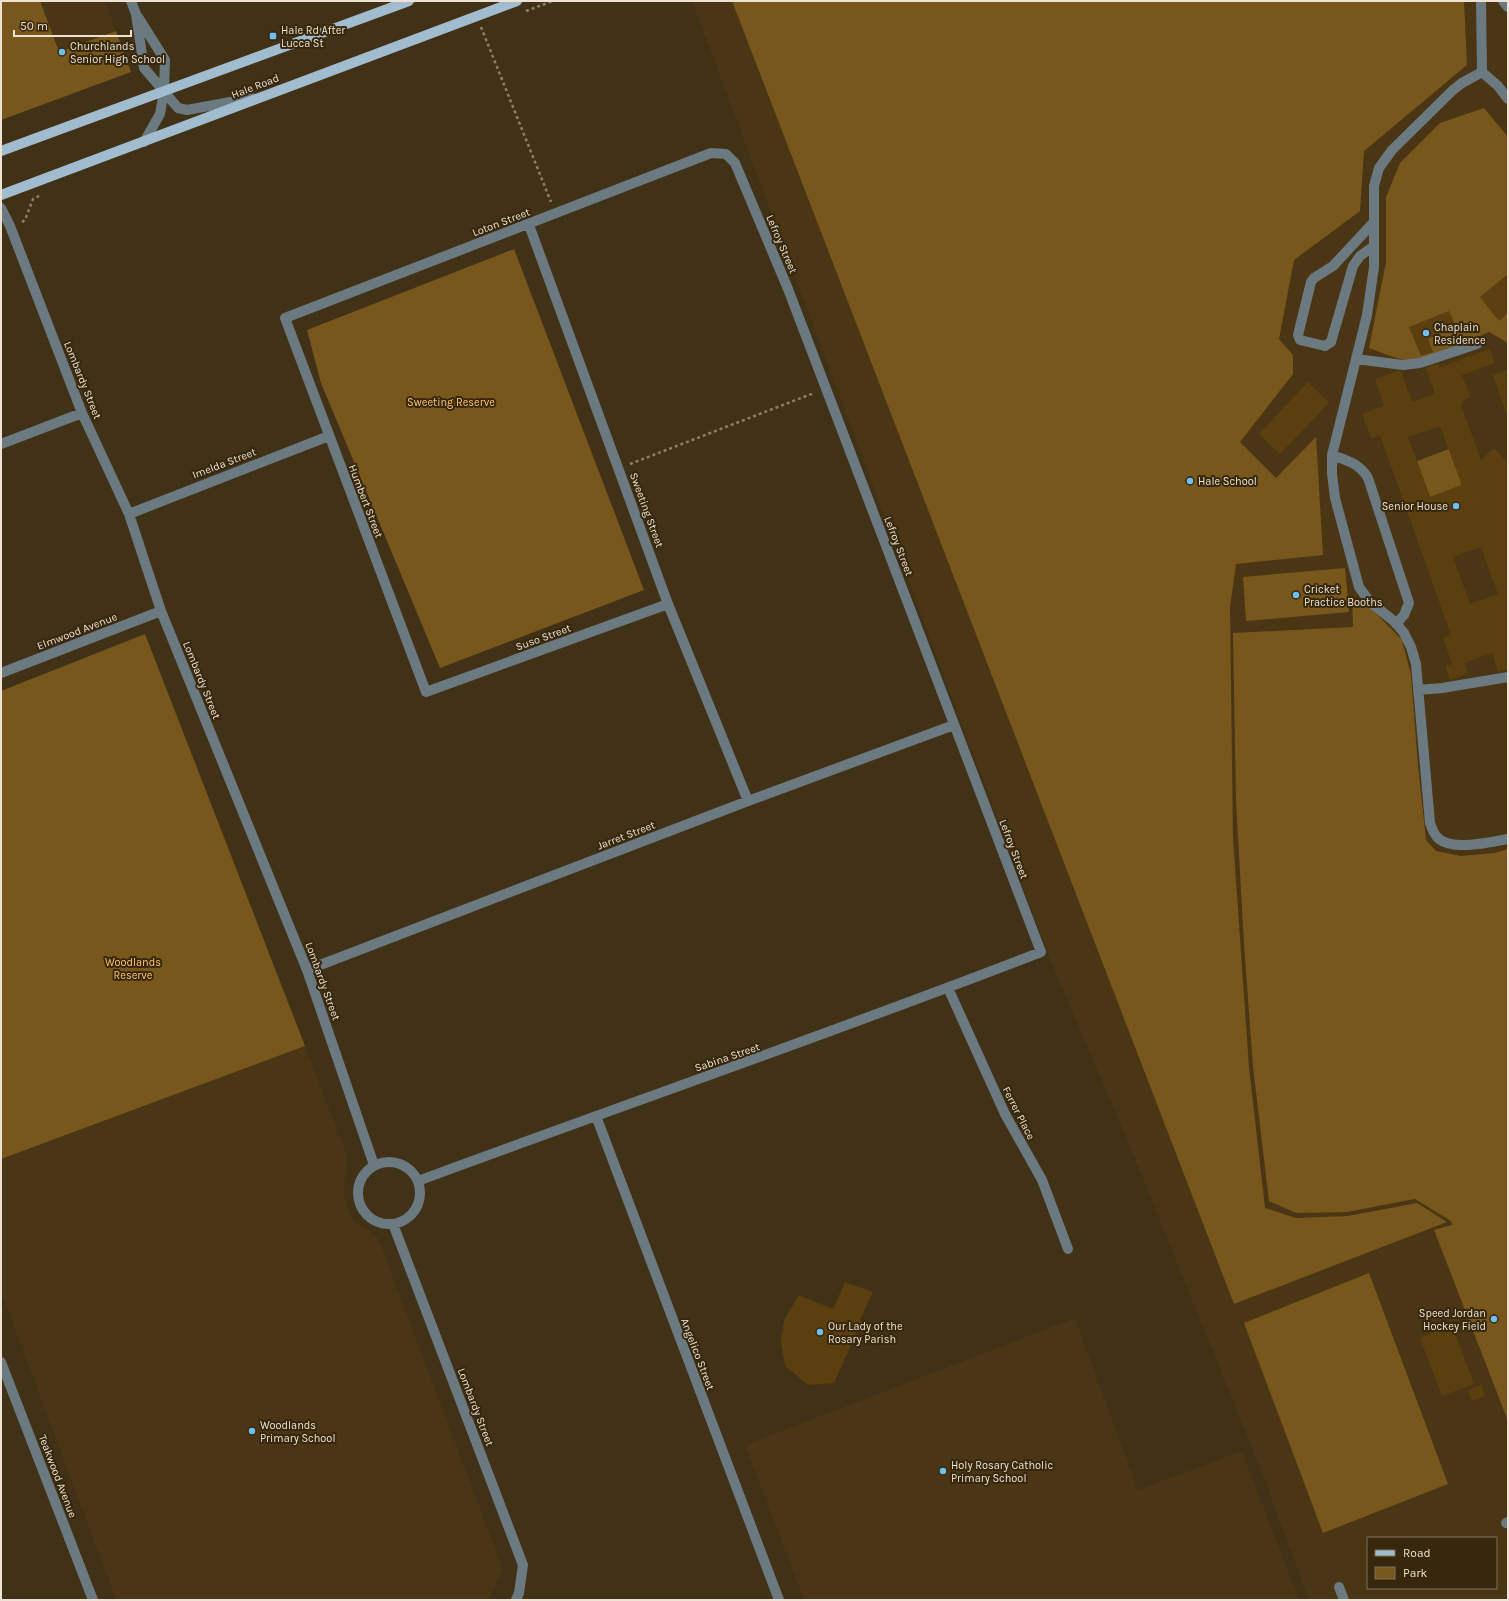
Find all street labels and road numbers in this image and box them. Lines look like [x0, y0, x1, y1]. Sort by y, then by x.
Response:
street label: Hale Road [229, 71, 281, 102]
street label: Loton Street [470, 206, 532, 239]
street label: Lefroy Street [763, 213, 800, 275]
street label: Lombardy Street [61, 340, 104, 421]
street label: Imelda Street [190, 445, 258, 482]
street label: Humbert Street [346, 463, 385, 540]
street label: Sweeting Street [627, 471, 666, 550]
street label: Lefroy Street [881, 515, 916, 578]
street label: Elmwood Avenue [35, 610, 119, 653]
street label: Suso Street [514, 621, 573, 653]
street label: Lombardy Street [180, 640, 223, 721]
street label: Jarret Street [595, 818, 657, 852]
street label: Lefroy Street [996, 818, 1031, 881]
street label: Lombardy Street [302, 940, 343, 1022]
street label: Sabina Street [693, 1040, 761, 1075]
street label: Ferrer Place [1000, 1084, 1038, 1142]
street label: Angelico Street [678, 1317, 717, 1392]
street label: Lombardy Street [455, 1366, 496, 1448]
street label: Teakwood Avenue [36, 1433, 79, 1520]

